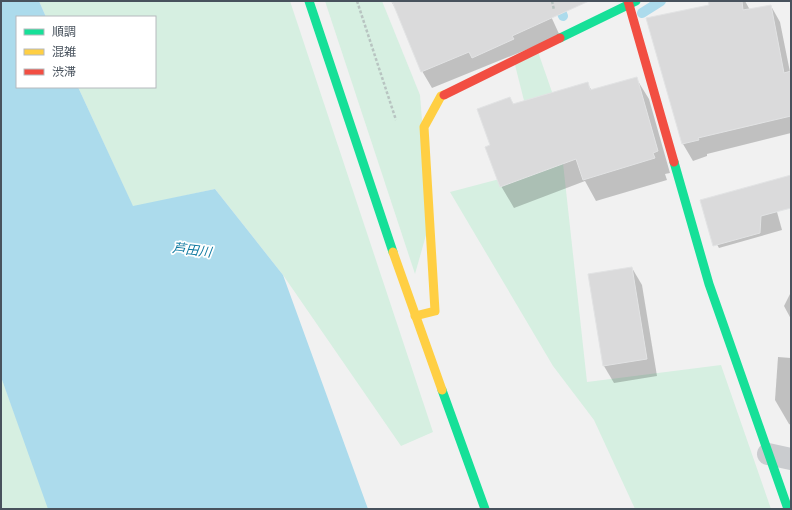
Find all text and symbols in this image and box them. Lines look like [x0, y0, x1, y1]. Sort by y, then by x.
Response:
legend [16, 16, 156, 88]
text: 順調 [52, 25, 76, 39]
text: 混雑 [52, 45, 76, 59]
text: 渋滞 [52, 65, 76, 79]
water label: 芦田川 [172, 240, 214, 260]

